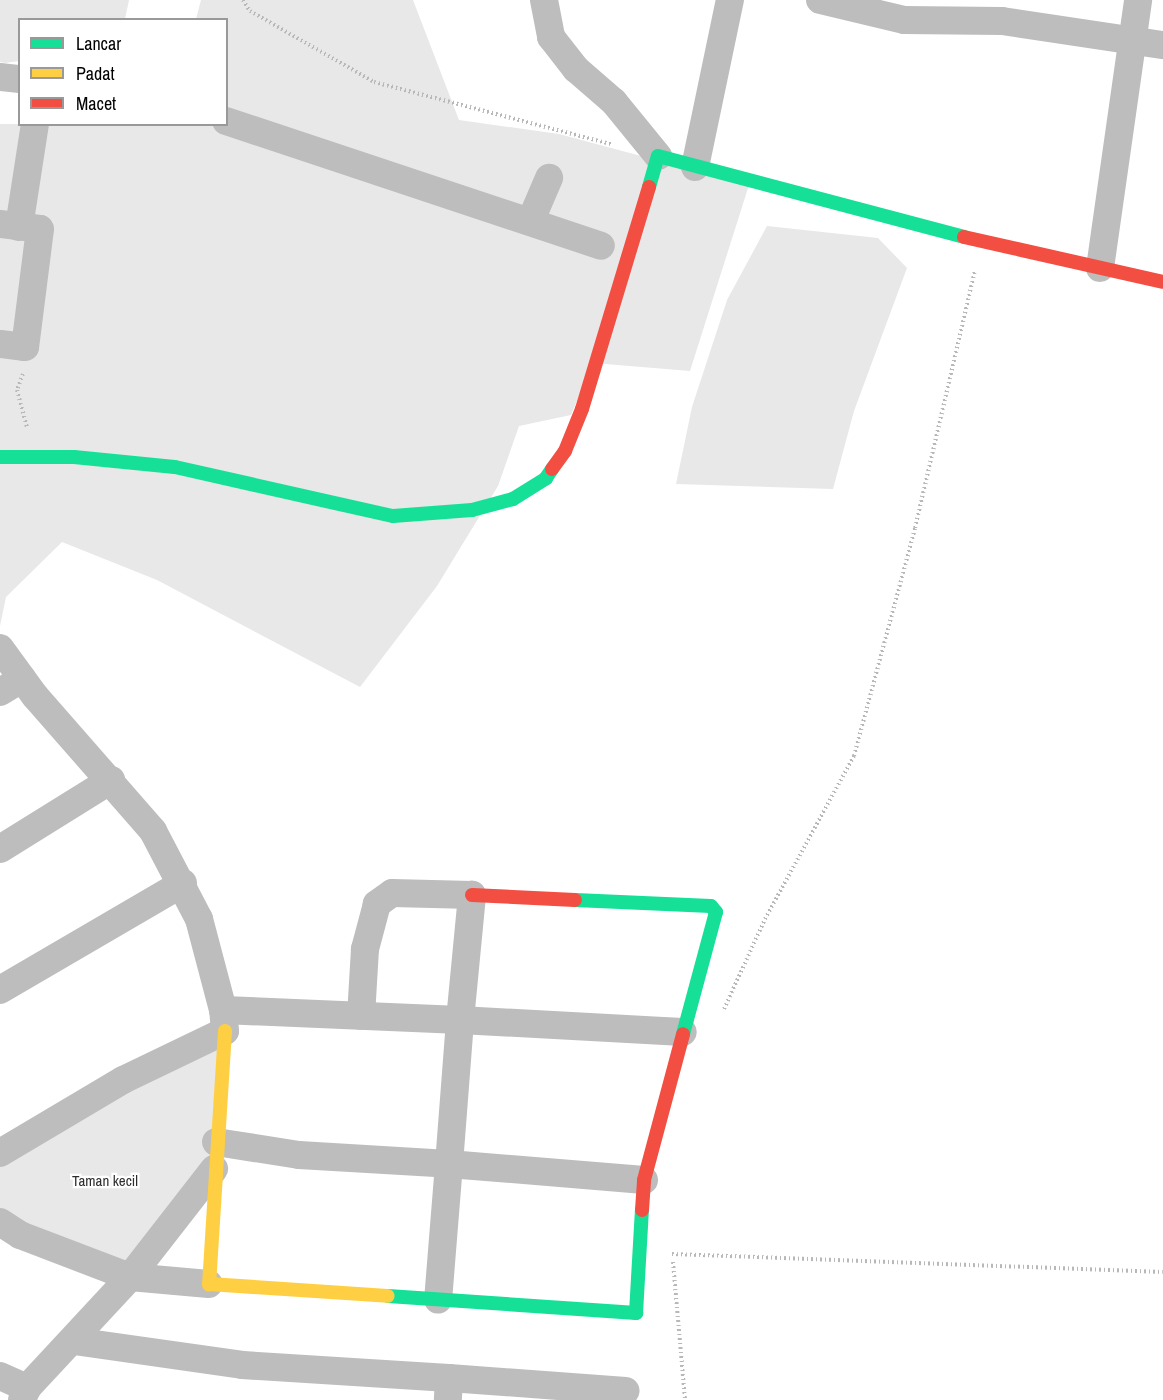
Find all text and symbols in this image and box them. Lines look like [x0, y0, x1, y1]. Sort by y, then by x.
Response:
legend [18, 18, 228, 126]
text: Lancar [76, 31, 121, 56]
text: Padat [76, 61, 115, 86]
text: Macet [76, 91, 116, 116]
park label: Taman kecil [72, 1172, 138, 1190]

